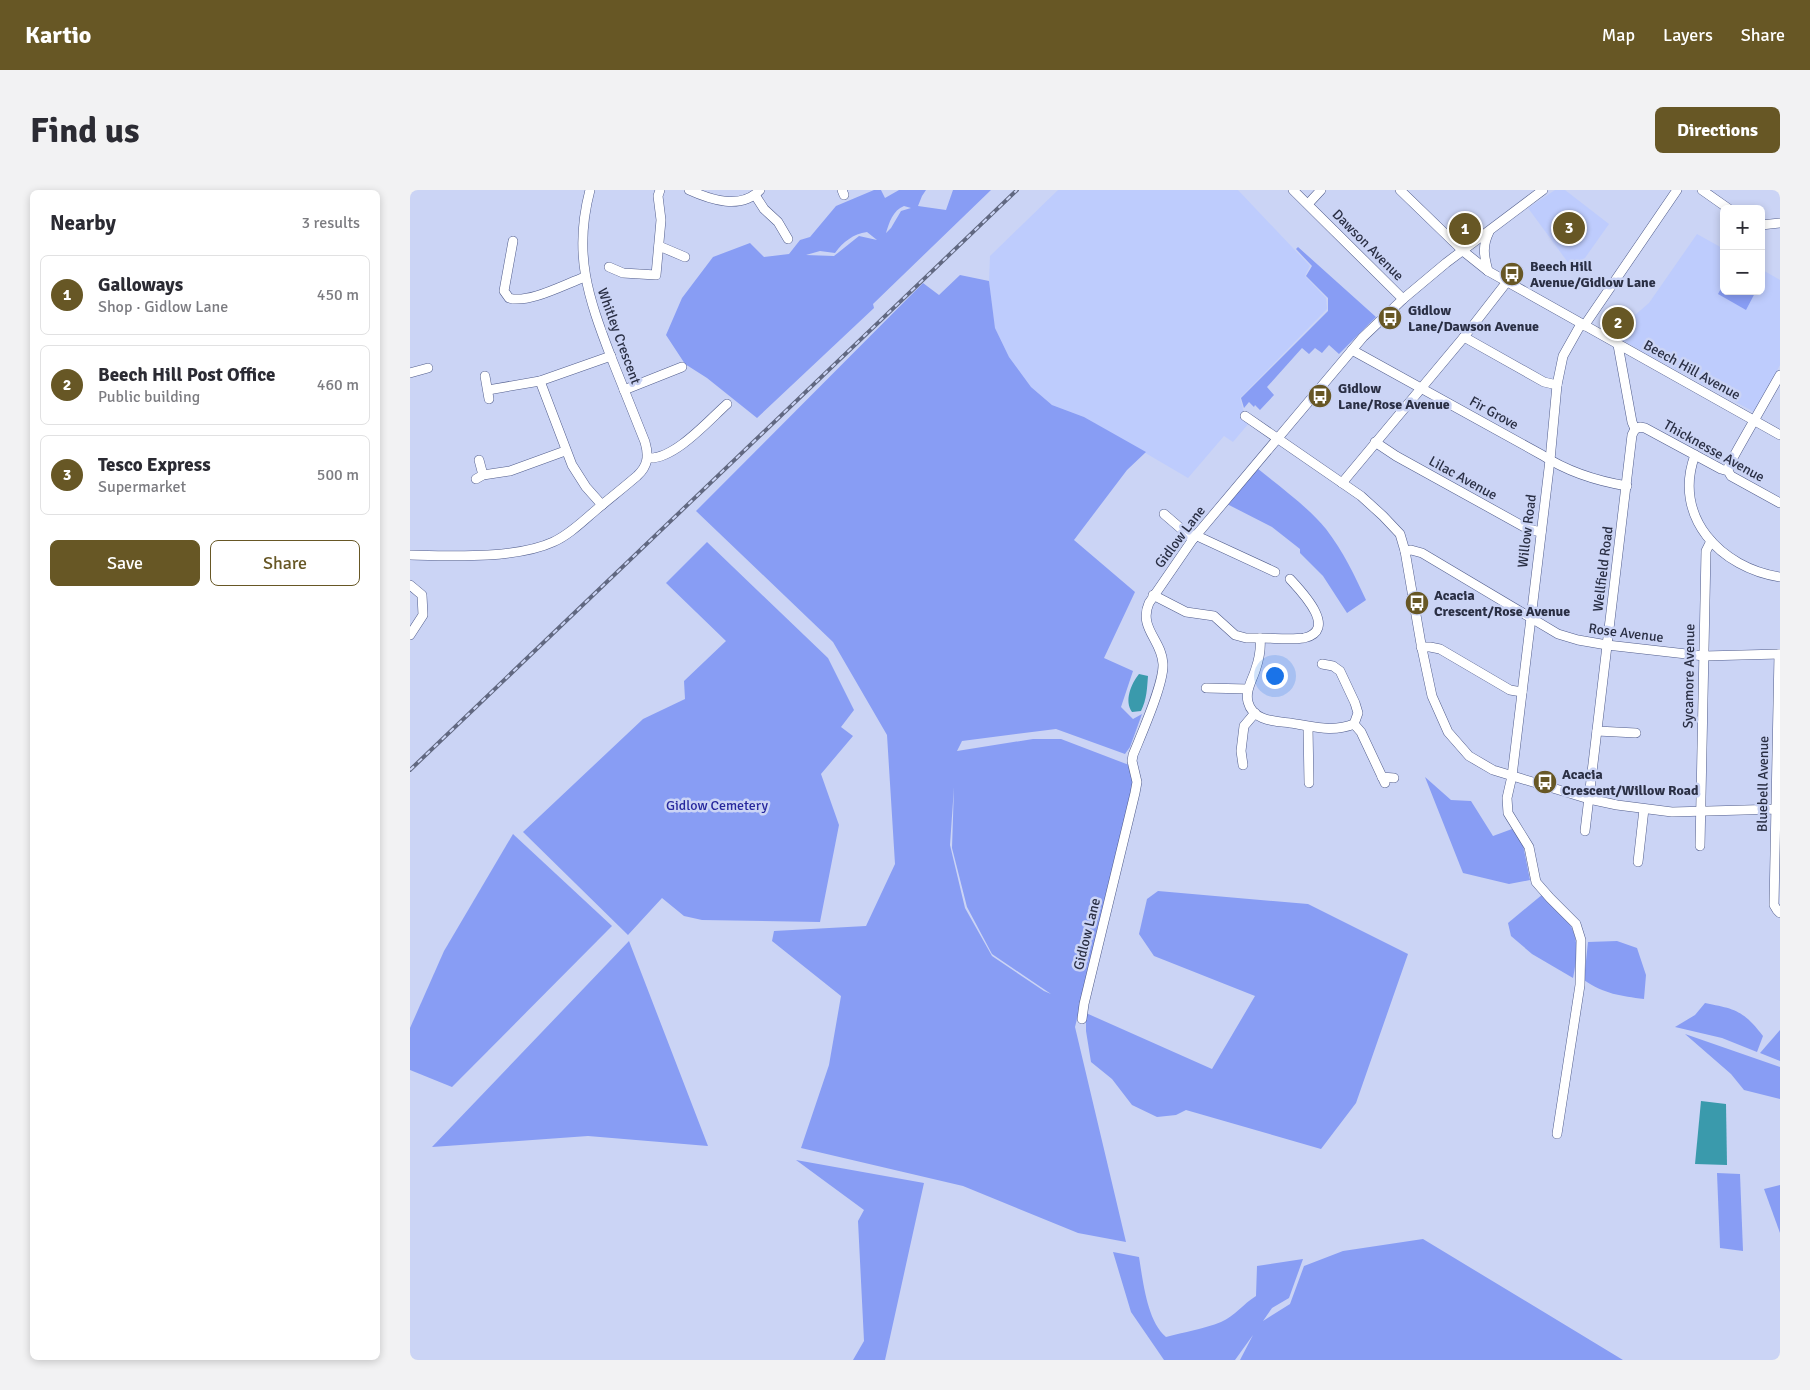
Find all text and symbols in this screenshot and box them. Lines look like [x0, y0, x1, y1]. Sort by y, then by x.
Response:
text: Kartio [25, 20, 91, 50]
text: Map [1602, 24, 1635, 46]
text: Layers [1663, 24, 1713, 46]
text: Share [1741, 24, 1785, 46]
button: Directions [1655, 107, 1780, 153]
text: Find us [30, 109, 140, 152]
map controls [1720, 205, 1765, 295]
button: + [1720, 205, 1765, 250]
street label: Dawson Avenue [1329, 206, 1407, 284]
pin: 3 [1553, 209, 1585, 247]
text: Nearby [50, 210, 116, 236]
pin: 1 [1449, 210, 1481, 248]
text: 3 results [301, 213, 360, 233]
button: − [1720, 250, 1765, 295]
place label: Beech Hill Avenue/Gidlow Lane [1530, 258, 1656, 291]
bus stop icon: Beech Hill Avenue/Gidlow Lane [1499, 261, 1525, 287]
text: Galloways [98, 273, 183, 297]
text: 1 [63, 285, 71, 305]
text: 450 m [317, 285, 359, 305]
street label: Whitley Crescent [594, 286, 644, 387]
text: Shop · Gidlow Lane [98, 297, 228, 317]
place label: Gidlow Lane/Dawson Avenue [1408, 302, 1539, 335]
pin: 2 [1602, 304, 1634, 342]
bus stop icon: Gidlow Lane/Dawson Avenue [1377, 305, 1403, 331]
street label: Beech Hill Avenue [1641, 336, 1743, 404]
text: Beech Hill Post Office [98, 363, 276, 387]
text: 2 [63, 375, 71, 395]
text: 460 m [317, 375, 359, 395]
place label: Gidlow Lane/Rose Avenue [1338, 380, 1450, 413]
bus stop icon: Gidlow Lane/Rose Avenue [1307, 383, 1333, 409]
text: Public building [98, 387, 200, 407]
street label: Fir Grove [1466, 393, 1522, 433]
street label: Thicknesse Avenue [1661, 416, 1767, 486]
street label: Lilac Avenue [1426, 452, 1500, 504]
text: Tesco Express [98, 453, 211, 477]
text: 3 [63, 465, 71, 485]
text: 500 m [317, 465, 359, 485]
text: Supermarket [98, 477, 186, 497]
street label: Willow Road [1514, 493, 1540, 569]
street label: Gidlow Lane [1151, 503, 1209, 571]
street label: Wellfield Road [1589, 525, 1617, 613]
button: Save [50, 540, 200, 586]
button: Share [210, 540, 360, 586]
place label: Acacia Crescent/Rose Avenue [1434, 587, 1570, 620]
bus stop icon: Acacia Crescent/Rose Avenue [1404, 590, 1430, 616]
street label: Rose Avenue [1587, 620, 1665, 646]
street label: Sycamore Avenue [1680, 623, 1698, 729]
your location [1262, 663, 1288, 689]
street label: Bluebell Avenue [1754, 736, 1772, 832]
place label: Acacia Crescent/Willow Road [1562, 766, 1699, 799]
bus stop icon: Acacia Crescent/Willow Road [1532, 769, 1558, 795]
park label: Gidlow Cemetery [666, 797, 768, 814]
street label: Gidlow Lane [1070, 896, 1104, 972]

